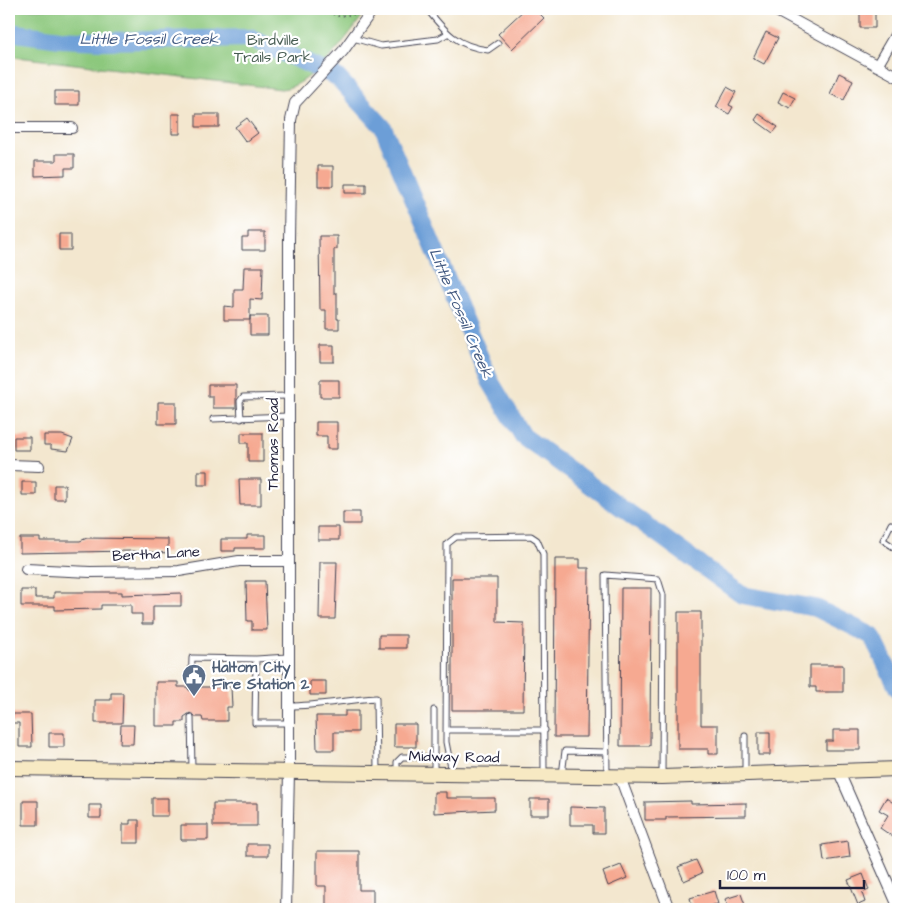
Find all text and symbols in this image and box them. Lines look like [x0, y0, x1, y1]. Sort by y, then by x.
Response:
water label: Little Fossil Creek [80, 28, 220, 50]
park label: Birdville Trails Park [234, 30, 312, 68]
water label: Little Fossil Creek [424, 245, 499, 382]
street label: Thomas Road [263, 397, 284, 490]
street label: Bertha Lane [112, 541, 200, 567]
place label: Haltom City Fire Station 2 [212, 657, 310, 695]
public building icon: Haltom City Fire Station 2 [181, 663, 207, 697]
street label: Midway Road [408, 746, 500, 769]
scale bar [720, 858, 863, 890]
text: 100 m [727, 865, 766, 886]

